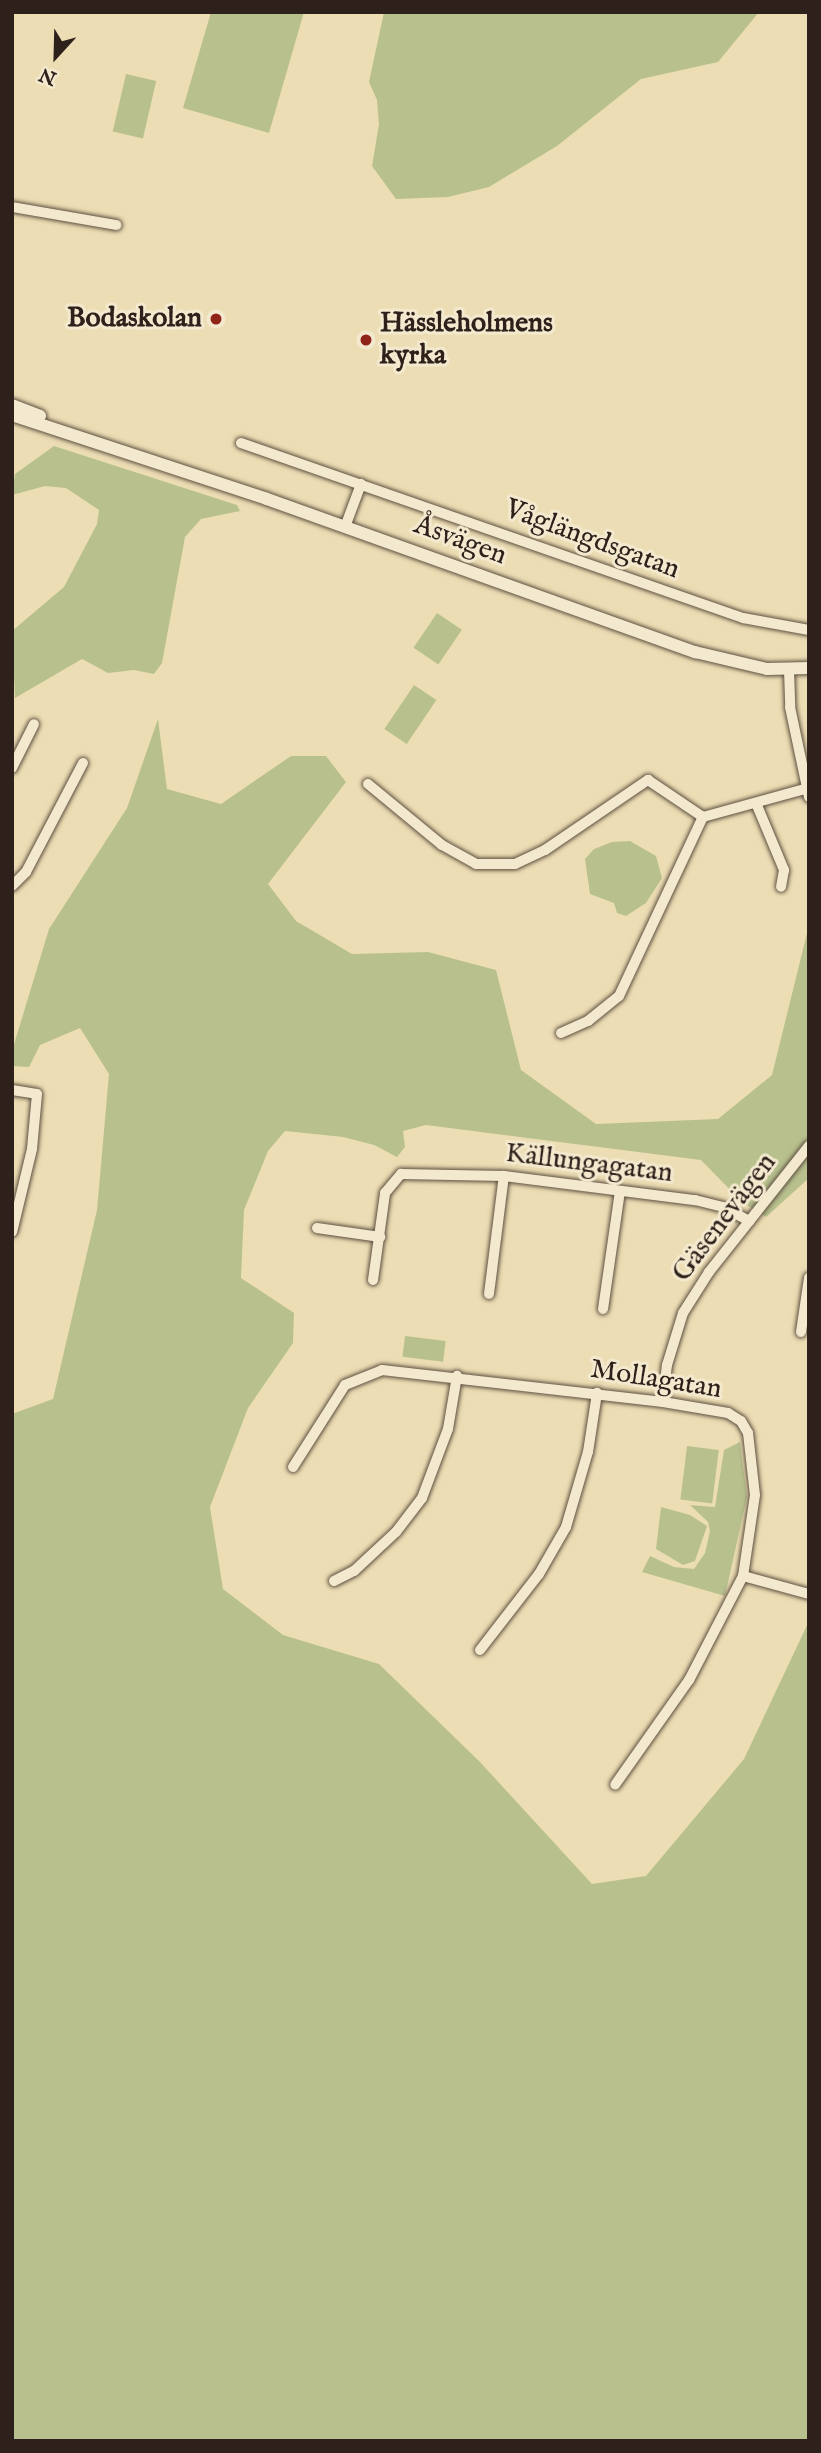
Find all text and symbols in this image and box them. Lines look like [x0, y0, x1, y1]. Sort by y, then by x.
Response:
north arrow [21, 21, 91, 91]
text: N [36, 61, 60, 90]
place label: Bodaskolan [67, 302, 202, 336]
place label: Hässleholmens kyrka [380, 307, 553, 373]
marker: Bodaskolan [208, 311, 224, 327]
marker: Hässleholmens kyrka [358, 332, 374, 348]
street label: Våglängdsgatan [500, 493, 684, 587]
street label: Åsvägen [409, 509, 511, 573]
street label: Källungagatan [503, 1137, 675, 1191]
street label: Gäsenevägen [666, 1147, 784, 1289]
street label: Mollagatan [588, 1353, 724, 1407]

